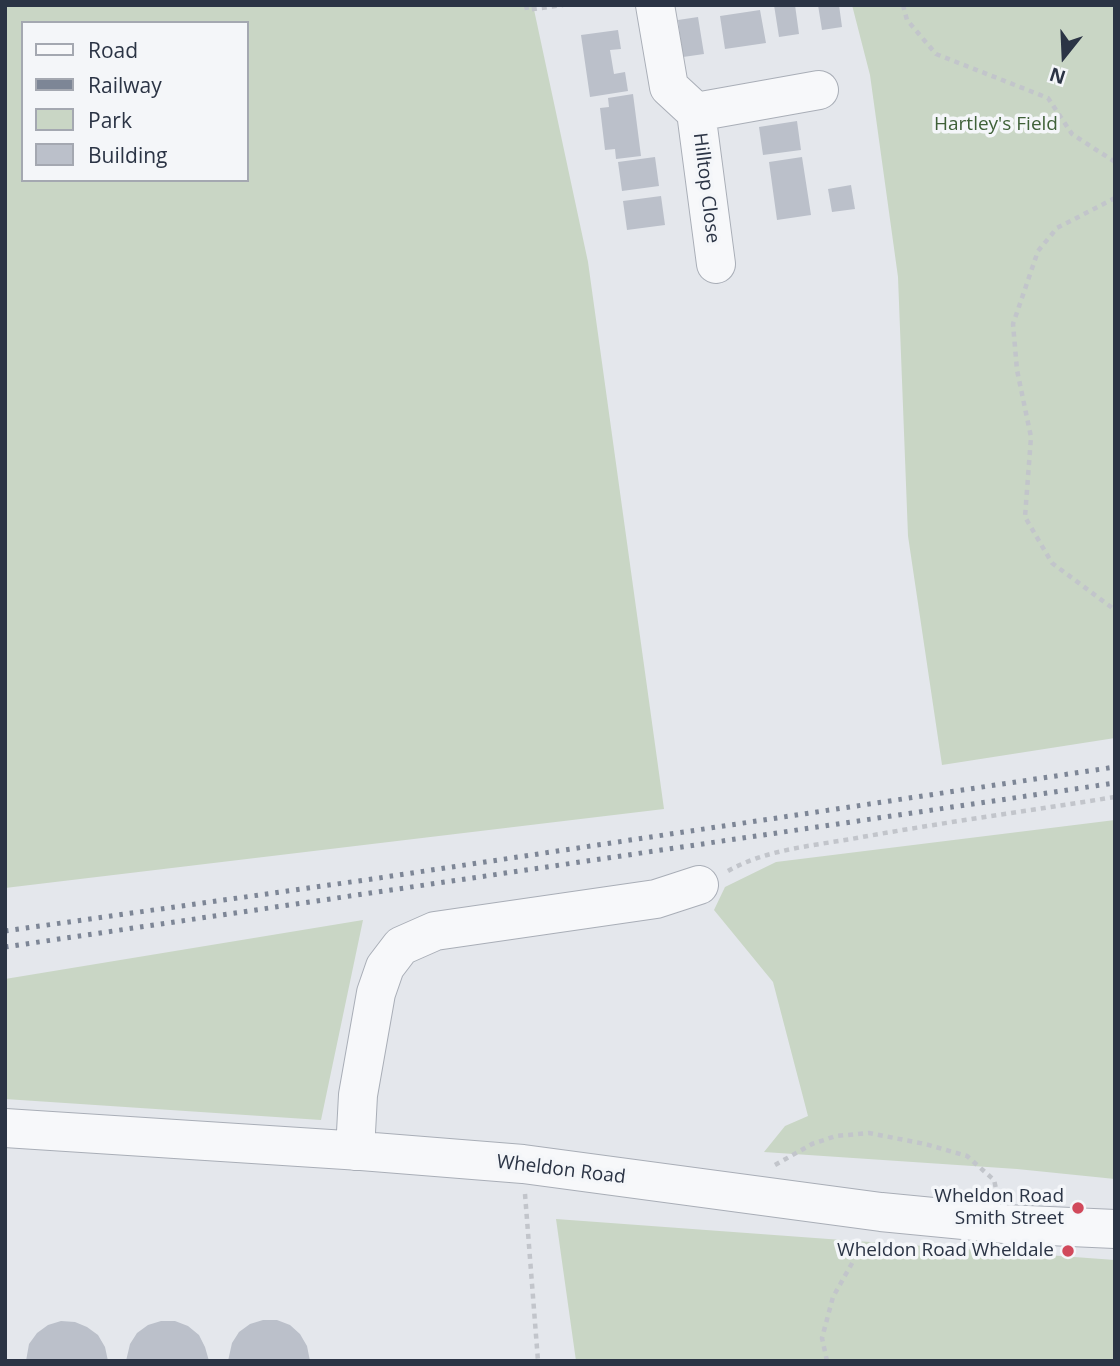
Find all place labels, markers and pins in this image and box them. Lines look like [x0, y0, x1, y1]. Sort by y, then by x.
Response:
place label: Wheldon Road Smith Street [934, 1186, 1064, 1230]
marker: Wheldon Road Smith Street [1070, 1200, 1086, 1216]
place label: Wheldon Road Wheldale [837, 1240, 1054, 1262]
marker: Wheldon Road Wheldale [1060, 1243, 1076, 1259]

